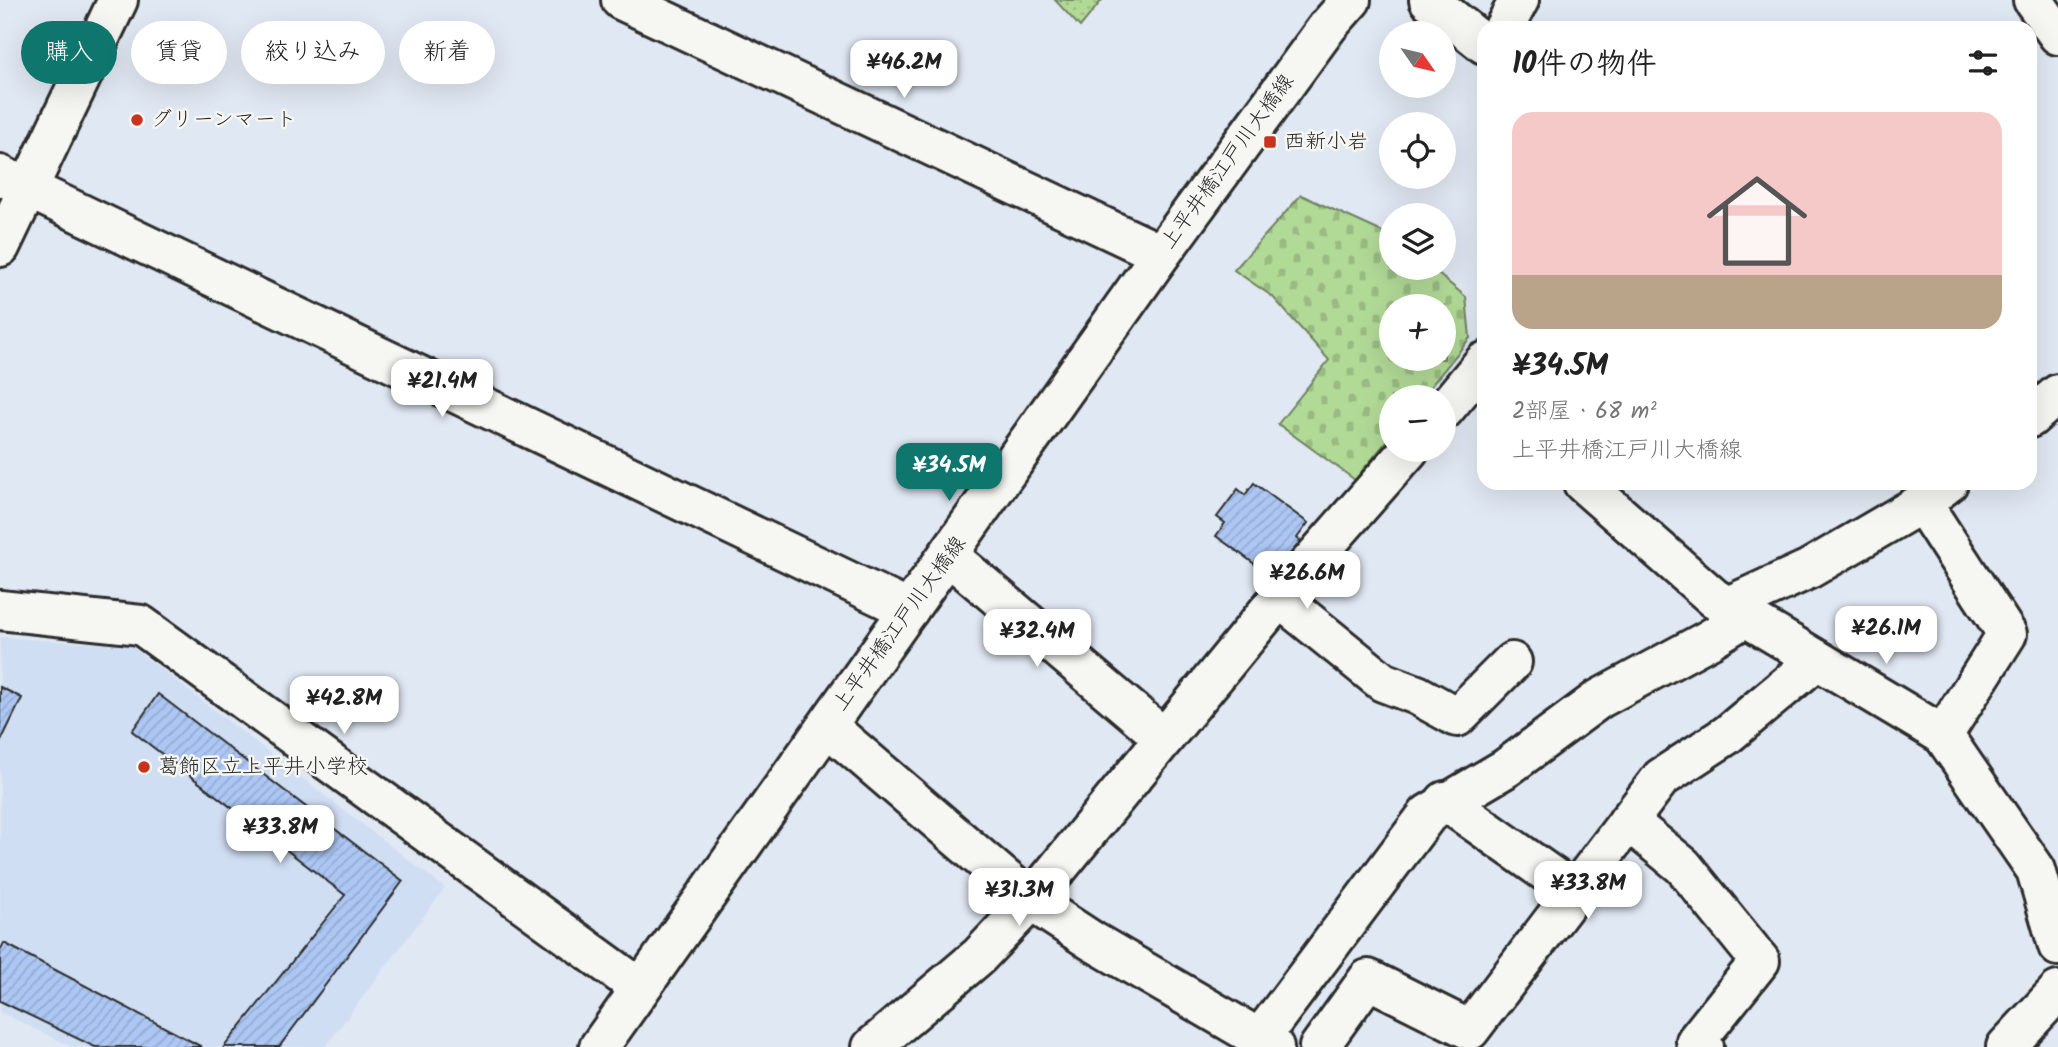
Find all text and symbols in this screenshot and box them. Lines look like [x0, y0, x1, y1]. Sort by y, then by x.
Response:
chip: 購入 [21, 21, 117, 84]
chip: 賃貸 [131, 21, 227, 84]
chip: 絞り込み [241, 21, 385, 84]
chip: 新着 [399, 21, 495, 84]
north arrow [1379, 21, 1456, 98]
map controls [1379, 21, 1456, 462]
pin: ¥46.2M [847, 41, 961, 100]
text: 10件の物件 [1512, 41, 1656, 89]
icon: filters [1964, 44, 2002, 82]
text: ¥46.2M [866, 45, 942, 81]
street label: 上平井橋江戸川大橋線 [1153, 67, 1303, 257]
place label: グリーンマート [151, 104, 297, 137]
marker: グリーンマート [129, 112, 145, 128]
button: locate [1379, 112, 1456, 189]
place label: 西新小岩 [1284, 126, 1368, 159]
marker: 西新小岩 [1262, 134, 1278, 150]
icon: home [1694, 158, 1820, 284]
button: layers [1379, 203, 1456, 280]
button: + [1379, 294, 1456, 371]
text: ¥34.5M [1512, 343, 1608, 391]
pin: ¥21.4M [385, 360, 499, 419]
text: ¥21.4M [407, 364, 477, 400]
button: − [1379, 385, 1456, 462]
text: 2部屋 · 68 m² [1512, 394, 1657, 430]
text: 上平井橋江戸川大橋線 [1512, 433, 1742, 469]
pin: ¥34.5M [892, 444, 1006, 503]
text: ¥34.5M [912, 448, 986, 484]
street label: 上平井橋江戸川大橋線 [825, 529, 975, 719]
pin: ¥26.6M [1250, 552, 1364, 611]
text: ¥26.6M [1269, 556, 1345, 592]
pin: ¥26.1M [1829, 606, 1943, 666]
pin: ¥32.4M [980, 610, 1094, 669]
text: ¥26.1M [1851, 611, 1921, 647]
text: ¥32.4M [999, 614, 1075, 650]
pin: ¥42.8M [287, 676, 401, 736]
text: ¥42.8M [306, 681, 382, 717]
place label: 葛飾区立上平井小学校 [158, 751, 368, 784]
marker: 葛飾区立上平井小学校 [136, 759, 152, 775]
pin: ¥33.8M [223, 806, 337, 865]
text: ¥33.8M [242, 810, 318, 846]
pin: ¥33.8M [1531, 862, 1645, 921]
text: ¥33.8M [1550, 866, 1626, 902]
pin: ¥31.3M [962, 869, 1076, 928]
text: ¥31.3M [984, 873, 1054, 909]

